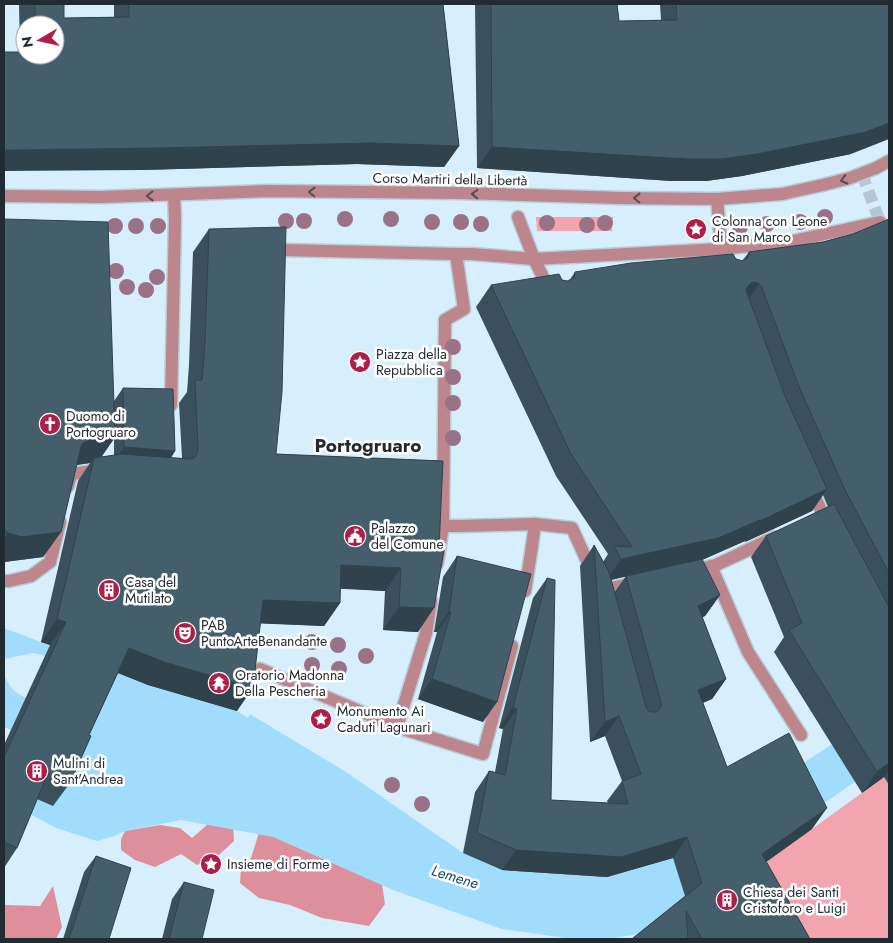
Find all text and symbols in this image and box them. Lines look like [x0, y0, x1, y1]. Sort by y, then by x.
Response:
north arrow [15, 15, 65, 65]
text: N [16, 35, 38, 49]
street label: Corso Martiri della Libertà [372, 168, 528, 190]
one-way arrow [841, 174, 849, 184]
one-way arrow [308, 187, 316, 197]
one-way arrow [470, 188, 478, 199]
one-way arrow [145, 191, 153, 201]
one-way arrow [633, 193, 641, 204]
place label: Colonna con Leone di San Marco [712, 211, 827, 247]
place icon: Colonna con Leone di San Marco [684, 217, 708, 241]
place label: Piazza della Repubblica [376, 344, 447, 380]
place icon: Piazza della Repubblica [348, 350, 372, 374]
place label: Duomo di Portogruaro [66, 406, 136, 442]
church icon: Duomo di Portogruaro [38, 412, 62, 436]
district label: Portogruaro [315, 432, 421, 459]
place label: Palazzo del Comune [371, 518, 444, 554]
public building icon: Palazzo del Comune [343, 524, 367, 548]
place label: Casa del Mutilato [125, 572, 176, 608]
building icon: Casa del Mutilato [97, 578, 121, 602]
place label: PAB PuntoArteBenandante [201, 615, 327, 651]
theatre icon: PAB PuntoArteBenandante [173, 621, 197, 645]
place label: Oratorio Madonna Della Pescheria [235, 665, 344, 701]
temple icon: Oratorio Madonna Della Pescheria [207, 671, 231, 695]
place label: Monumento Ai Caduti Lagunari [337, 701, 431, 737]
place icon: Monumento Ai Caduti Lagunari [309, 707, 333, 731]
place label: Mulini di Sant'Andrea [53, 753, 123, 789]
building icon: Mulini di Sant'Andrea [25, 759, 49, 783]
place icon: Insieme di Forme [199, 852, 223, 876]
place label: Insieme di Forme [227, 854, 330, 874]
water label: Lemene [429, 859, 482, 895]
place label: Chiesa dei Santi Cristoforo e Luigi [743, 882, 846, 918]
building icon: Chiesa dei Santi Cristoforo e Luigi [715, 888, 739, 912]

